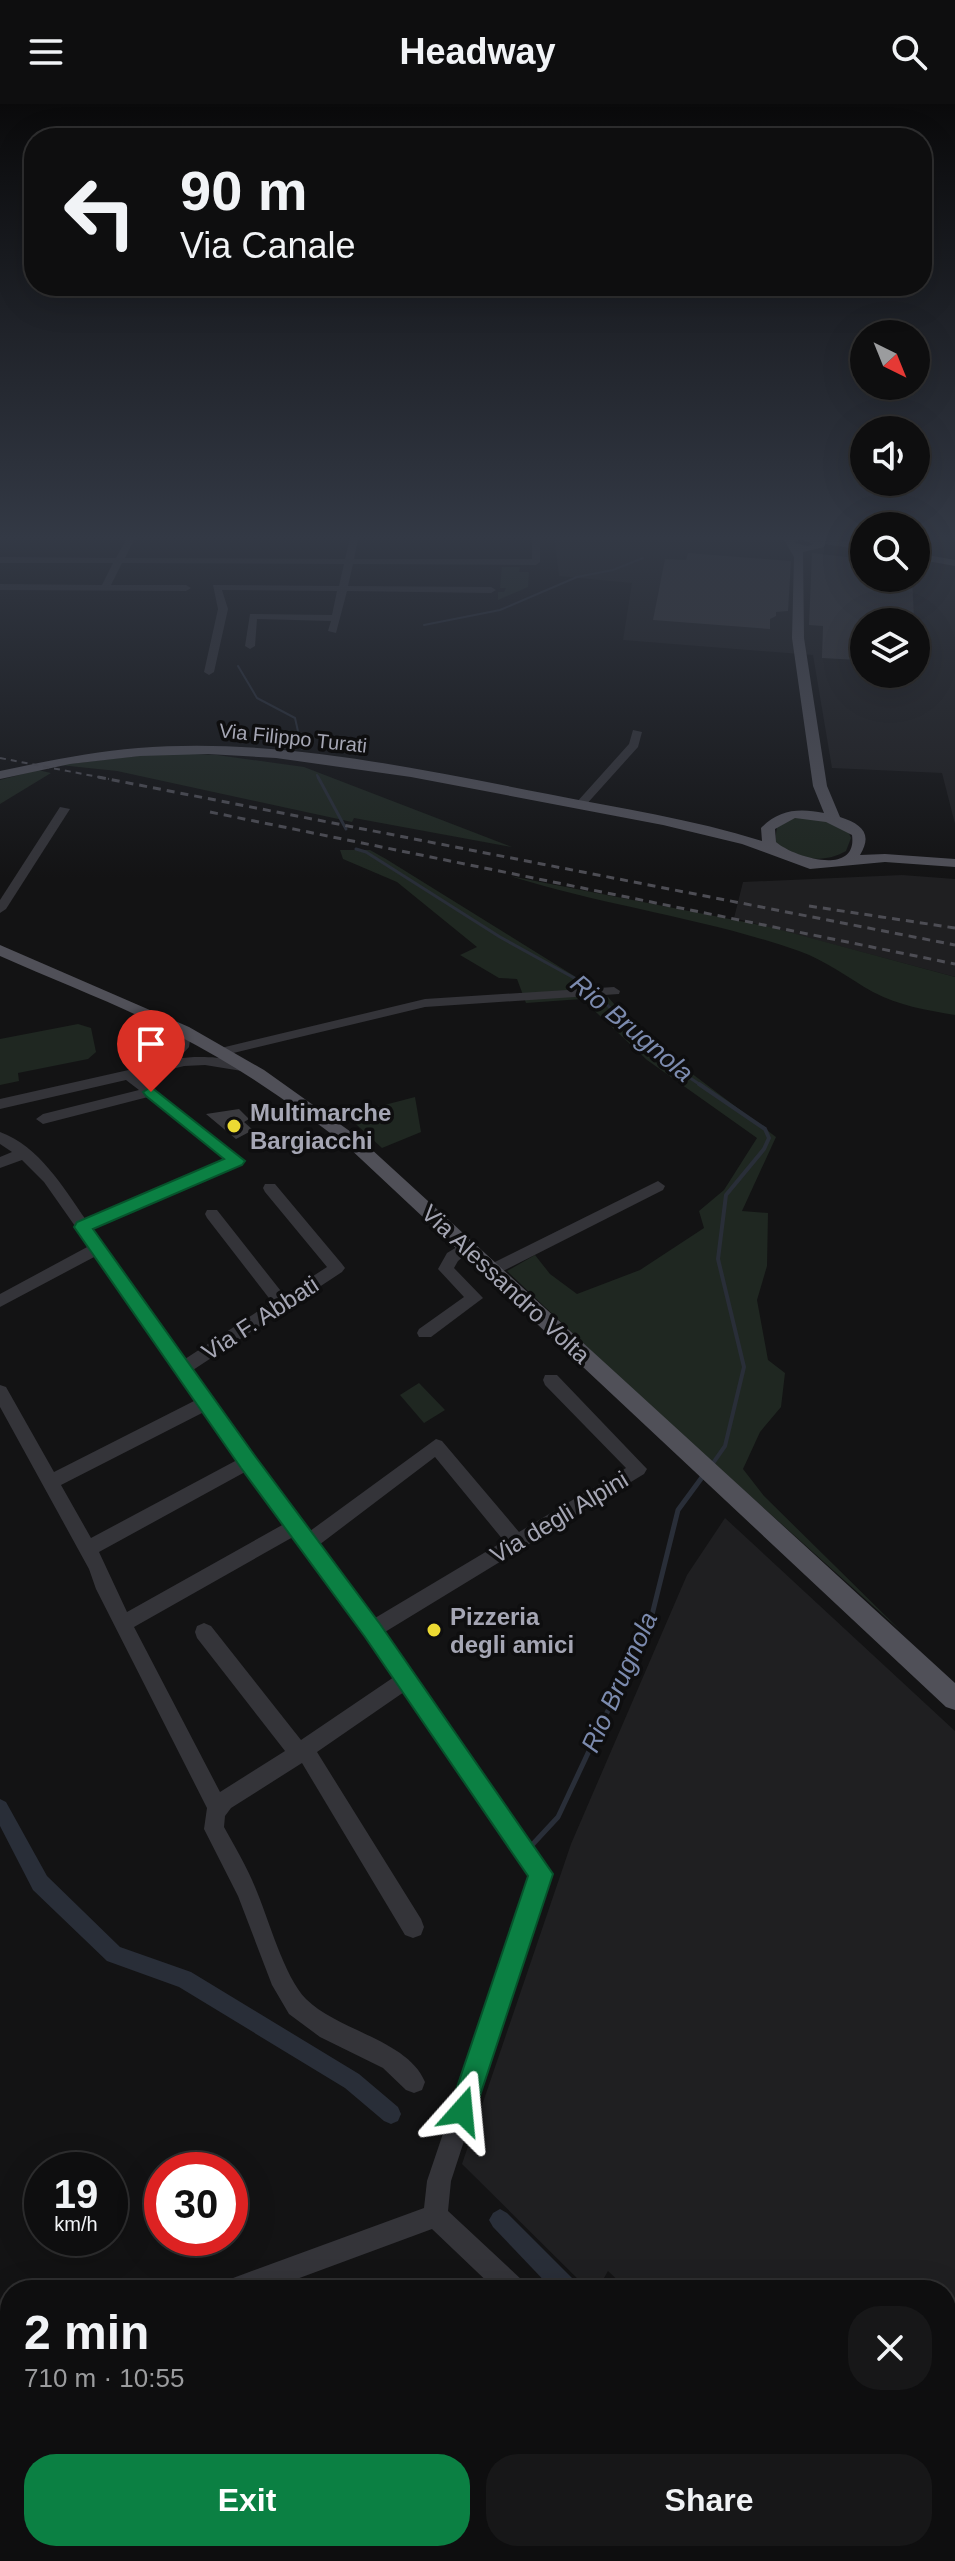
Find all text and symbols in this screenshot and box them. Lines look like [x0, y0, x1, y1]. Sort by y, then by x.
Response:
icon: menu [24, 30, 68, 74]
icon: search [887, 30, 931, 74]
text: Headway [399, 31, 556, 72]
text: 90 m [180, 159, 308, 222]
icon: left [48, 160, 152, 264]
text: Via Canale [180, 225, 355, 266]
north arrow [850, 320, 930, 400]
map controls [850, 320, 930, 688]
button: sound [850, 416, 930, 496]
button: search [850, 512, 930, 592]
button: layers [850, 608, 930, 688]
street label: Via Filippo Turati [218, 719, 368, 757]
water label: Rio Brugnola [565, 968, 699, 1088]
pin [117, 1010, 185, 1092]
icon: arrive [129, 1022, 173, 1066]
place label: Multimarche Bargiacchi [250, 1099, 391, 1154]
marker: Multimarche Bargiacchi [225, 1117, 243, 1135]
street label: Via Alessandro Volta [416, 1199, 596, 1369]
street label: Via F. Abbati [197, 1270, 323, 1366]
street label: Via degli Alpini [485, 1465, 633, 1569]
place label: Pizzeria degli amici [450, 1603, 574, 1658]
water label: Rio Brugnola [575, 1607, 663, 1757]
marker: Pizzeria degli amici [425, 1621, 443, 1639]
position arrow [420, 2069, 504, 2153]
speed limit sign: 30 [144, 2152, 248, 2256]
text: 19 [54, 2172, 98, 2216]
text: km/h [54, 2213, 98, 2235]
text: 2 min [24, 2306, 149, 2359]
button: close [848, 2306, 932, 2390]
text: 710 m · 10:55 [24, 2363, 184, 2393]
button: Exit [24, 2454, 470, 2546]
button: Share [486, 2454, 932, 2546]

